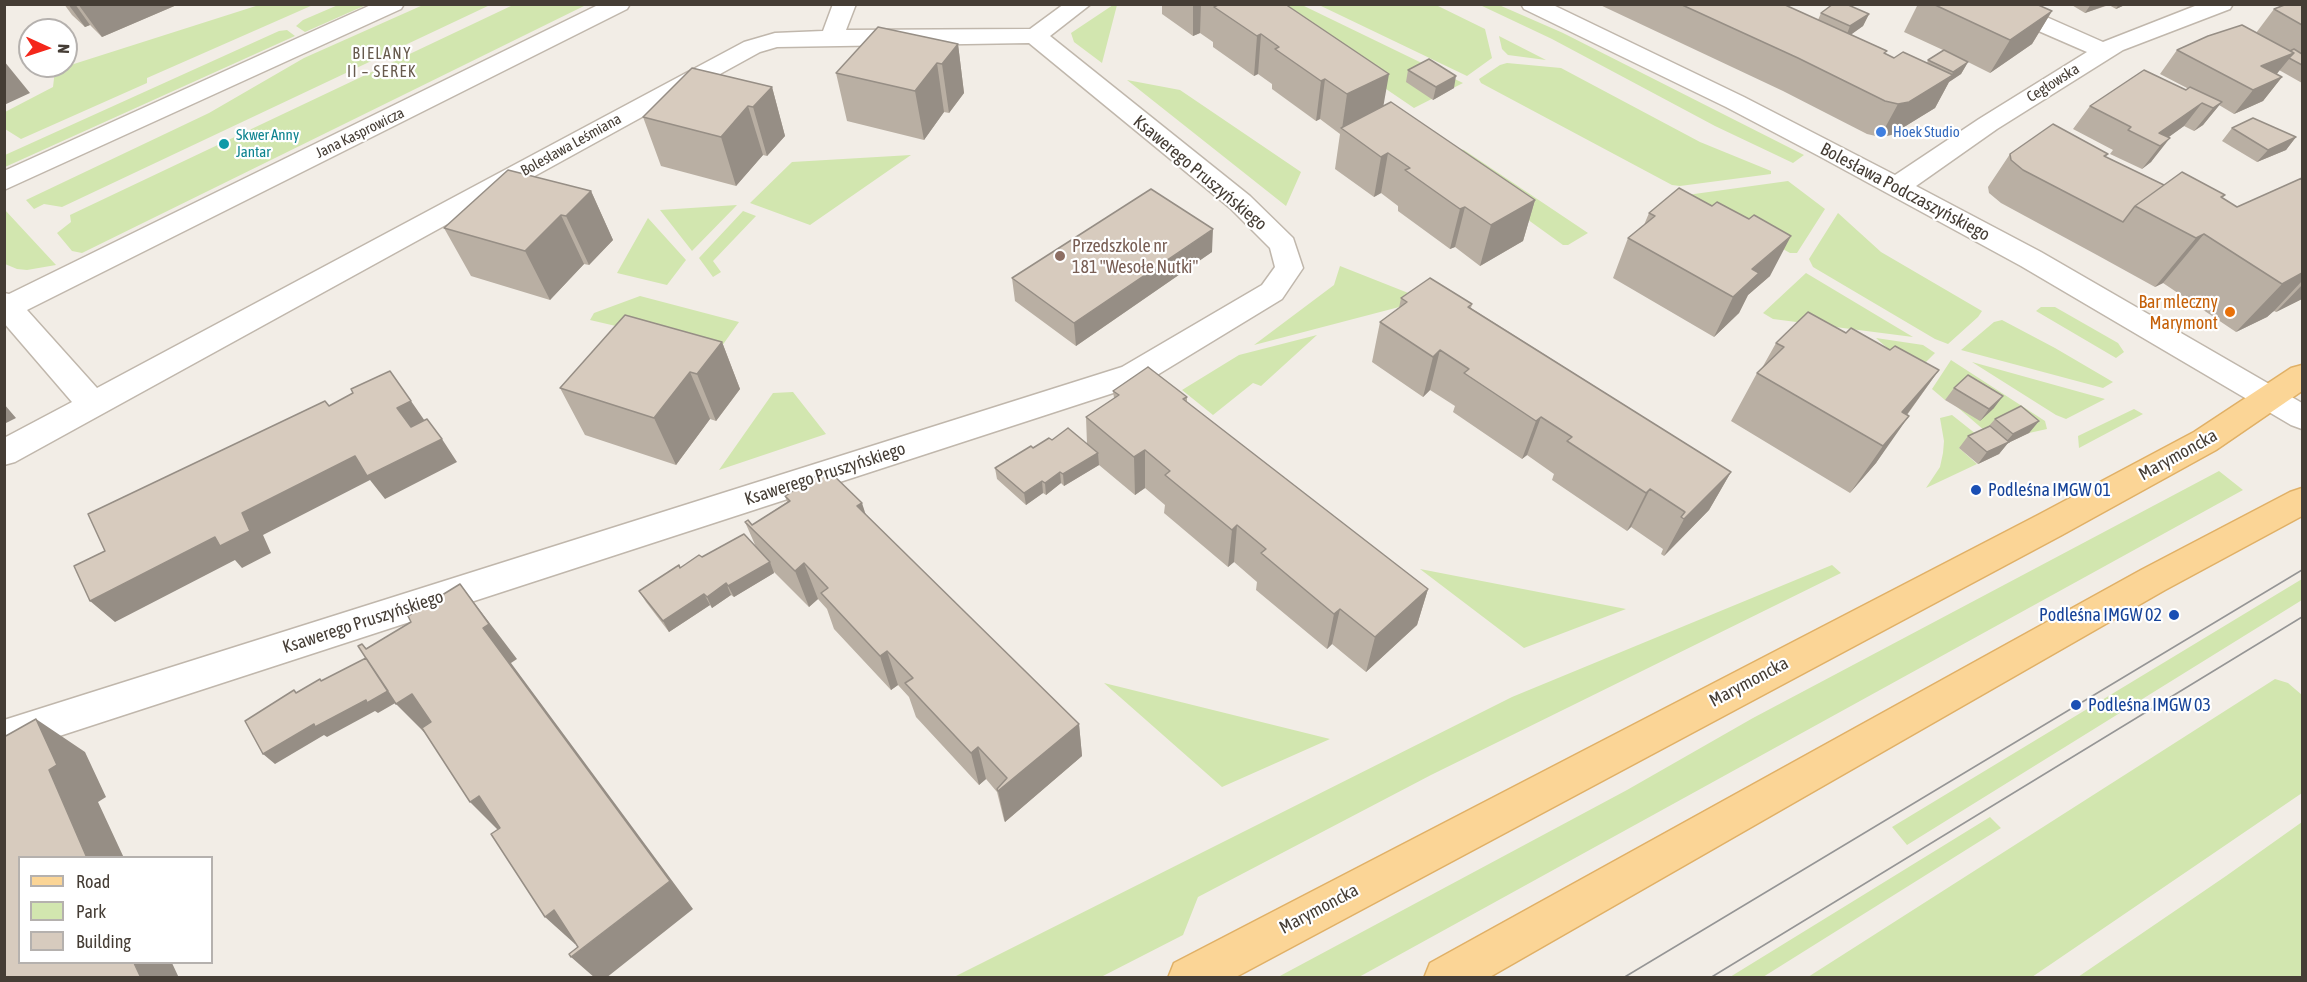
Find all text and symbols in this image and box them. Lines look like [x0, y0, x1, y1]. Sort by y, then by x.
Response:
north arrow [18, 18, 78, 78]
text: N [55, 44, 73, 54]
district label: BIELANY II – SEREK [347, 44, 417, 82]
street label: Cegłowska [2023, 60, 2083, 106]
street label: Jana Kasprowicza [313, 104, 407, 162]
street label: Bolesława Leśmiana [518, 110, 624, 180]
street label: Ksawerego Pruszyńskiego [1129, 111, 1271, 235]
place label: Hoek Studio [1893, 123, 1960, 141]
marker: Hoek Studio [1874, 125, 1888, 139]
place label: Skwer Anny Jantar [236, 126, 299, 161]
marker: Skwer Anny Jantar [217, 137, 231, 151]
street label: Bolesława Podczaszyńskiego [1817, 138, 1993, 246]
place label: Przedszkole nr 181 "Wesołe Nutki" [1072, 235, 1198, 278]
marker: Przedszkole nr 181 "Wesołe Nutki" [1053, 249, 1067, 263]
place label: Bar mleczny Marymont [2138, 291, 2218, 334]
marker: Bar mleczny Marymont [2223, 305, 2237, 319]
street label: Marymoncka [2135, 425, 2221, 485]
street label: Ksawerego Pruszyńskiego [742, 438, 908, 510]
place label: Podleśna IMGW 01 [1988, 479, 2111, 501]
marker: Podleśna IMGW 01 [1969, 483, 1983, 497]
street label: Ksawerego Pruszyńskiego [280, 586, 446, 658]
place label: Podleśna IMGW 02 [2039, 604, 2162, 626]
marker: Podleśna IMGW 02 [2167, 608, 2181, 622]
street label: Marymoncka [1706, 652, 1792, 712]
place label: Podleśna IMGW 03 [2088, 694, 2211, 716]
marker: Podleśna IMGW 03 [2069, 698, 2083, 712]
legend [18, 856, 213, 964]
text: Road [76, 871, 110, 892]
street label: Marymoncka [1276, 879, 1362, 939]
text: Park [76, 901, 106, 922]
text: Building [76, 931, 131, 952]

